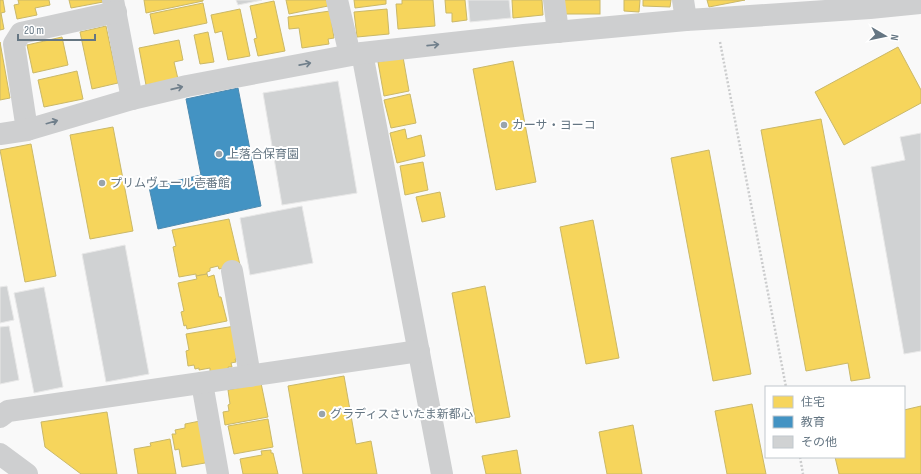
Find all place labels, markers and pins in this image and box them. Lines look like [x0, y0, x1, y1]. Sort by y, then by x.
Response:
place label: カーサ・ヨーコ [512, 118, 596, 133]
marker: カーサ・ヨーコ [499, 120, 509, 130]
place label: 上落合保育園 [227, 147, 299, 162]
marker: 上落合保育園 [214, 149, 224, 159]
place label: プリムヴェール壱番館 [110, 176, 230, 191]
marker: プリムヴェール壱番館 [97, 178, 107, 188]
place label: グラディスさいたま新都心 [330, 407, 473, 422]
marker: グラディスさいたま新都心 [317, 409, 327, 419]

